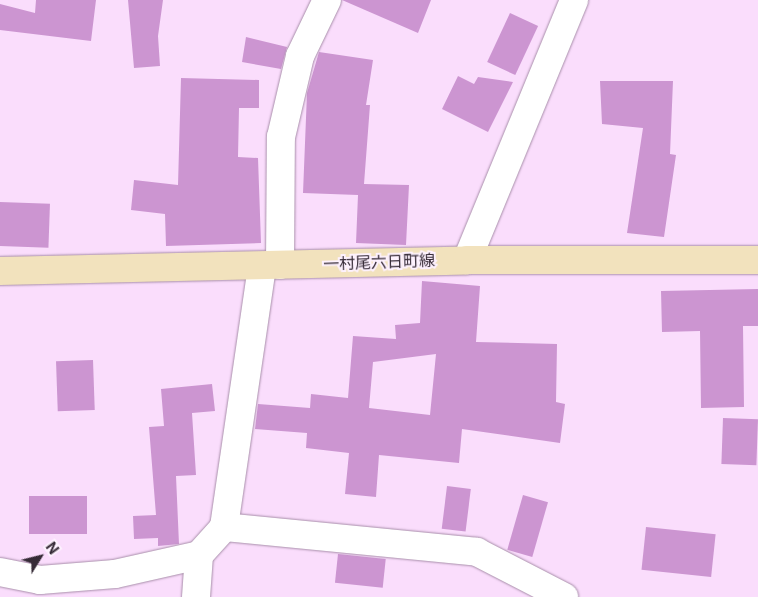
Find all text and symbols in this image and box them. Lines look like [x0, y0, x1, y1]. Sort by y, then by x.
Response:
street label: 一村尾六日町線 [323, 250, 435, 274]
north arrow [15, 532, 65, 582]
text: N [43, 539, 63, 557]

